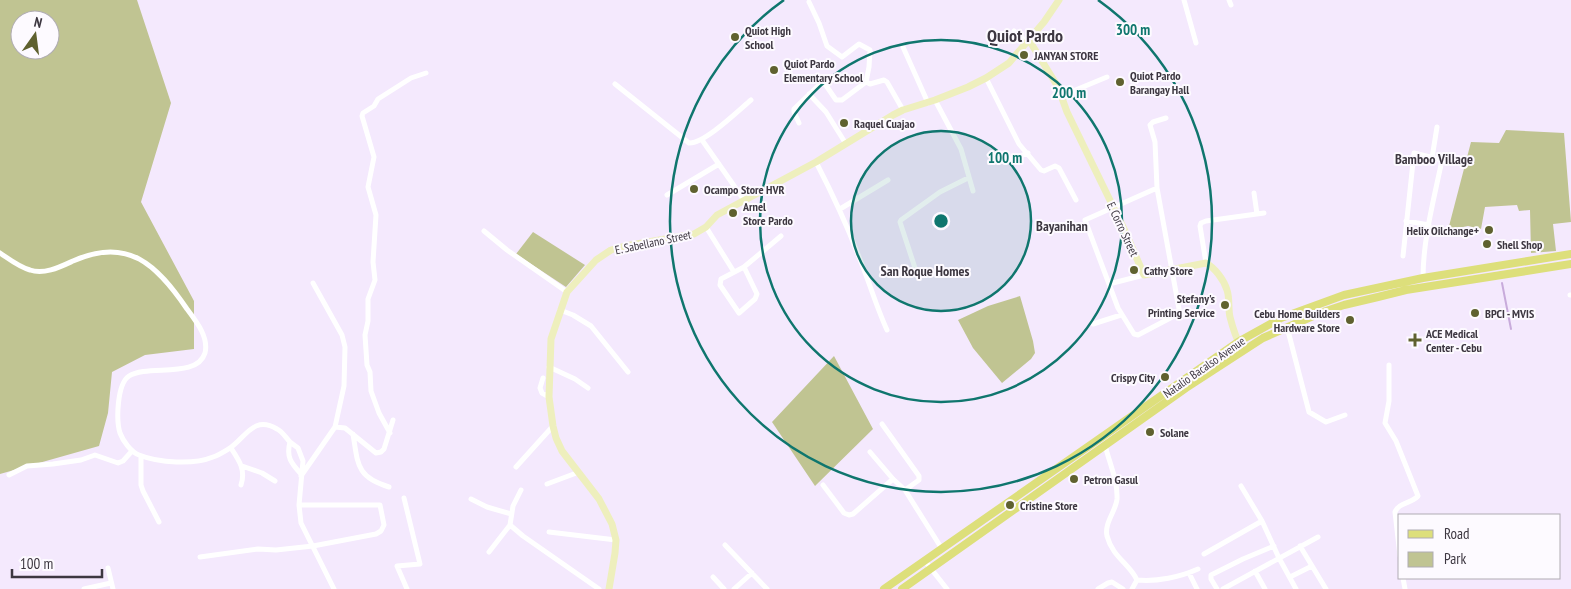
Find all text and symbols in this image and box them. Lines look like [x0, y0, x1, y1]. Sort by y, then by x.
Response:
north arrow [10, 10, 60, 60]
text: N [32, 13, 44, 32]
text: 300 m [1116, 20, 1150, 39]
place label: Quiot High School [745, 23, 791, 52]
district label: Quiot Pardo [987, 24, 1063, 47]
marker: Quiot High School [729, 31, 741, 43]
place label: JANYAN STORE [1033, 48, 1098, 63]
marker: JANYAN STORE [1018, 49, 1030, 61]
place label: Quiot Pardo Elementary School [784, 56, 863, 85]
marker: Quiot Pardo Elementary School [768, 64, 780, 76]
place label: Quiot Pardo Barangay Hall [1130, 68, 1189, 97]
marker: Quiot Pardo Barangay Hall [1114, 76, 1126, 88]
text: 200 m [1052, 83, 1086, 102]
place label: Raquel Cuajao [854, 116, 915, 131]
marker: Raquel Cuajao [838, 117, 850, 129]
text: 100 m [988, 148, 1022, 167]
district label: Bamboo Village [1395, 150, 1473, 168]
place label: Ocampo Store HVR [704, 182, 785, 197]
marker: Ocampo Store HVR [688, 183, 700, 195]
place label: Arnel Store Pardo [742, 199, 793, 228]
street label: E. Corro Street [1104, 199, 1142, 259]
marker: Arnel Store Pardo [727, 207, 739, 219]
centre of rings [932, 212, 950, 230]
district label: Bayanihan [1036, 217, 1088, 235]
place label: Helix Oilchange+ [1407, 223, 1479, 238]
marker: Helix Oilchange+ [1483, 224, 1495, 236]
street label: E. Sabellano Street [614, 226, 693, 257]
place label: Shell Shop [1497, 237, 1543, 252]
marker: Shell Shop [1481, 238, 1493, 250]
district label: San Roque Homes [881, 262, 970, 280]
place label: Cathy Store [1144, 263, 1193, 278]
marker: Cathy Store [1128, 264, 1140, 276]
place label: Stefany's Printing Service [1148, 291, 1215, 320]
marker: Stefany's Printing Service [1219, 299, 1231, 311]
place label: Cebu Home Builders Hardware Store [1254, 306, 1340, 335]
place label: BPCI - MVIS [1485, 306, 1534, 321]
marker: BPCI - MVIS [1469, 307, 1481, 319]
marker: Cebu Home Builders Hardware Store [1344, 314, 1356, 326]
place label: ACE Medical Center - Cebu [1425, 326, 1482, 355]
street label: Natalio Bacalso Avenue [1160, 333, 1248, 401]
marker: ACE Medical Center - Cebu [1408, 333, 1422, 347]
place label: Crispy City [1111, 370, 1155, 385]
marker: Crispy City [1159, 371, 1171, 383]
place label: Solane [1160, 425, 1189, 440]
marker: Solane [1144, 426, 1156, 438]
place label: Petron Gasul [1084, 472, 1138, 487]
marker: Petron Gasul [1068, 473, 1080, 485]
place label: Cristine Store [1020, 498, 1078, 513]
marker: Cristine Store [1004, 499, 1016, 511]
legend [1398, 514, 1561, 579]
text: Road [1444, 524, 1470, 543]
scale bar [12, 546, 102, 578]
text: Park [1444, 549, 1466, 568]
text: 100 m [20, 554, 53, 573]

